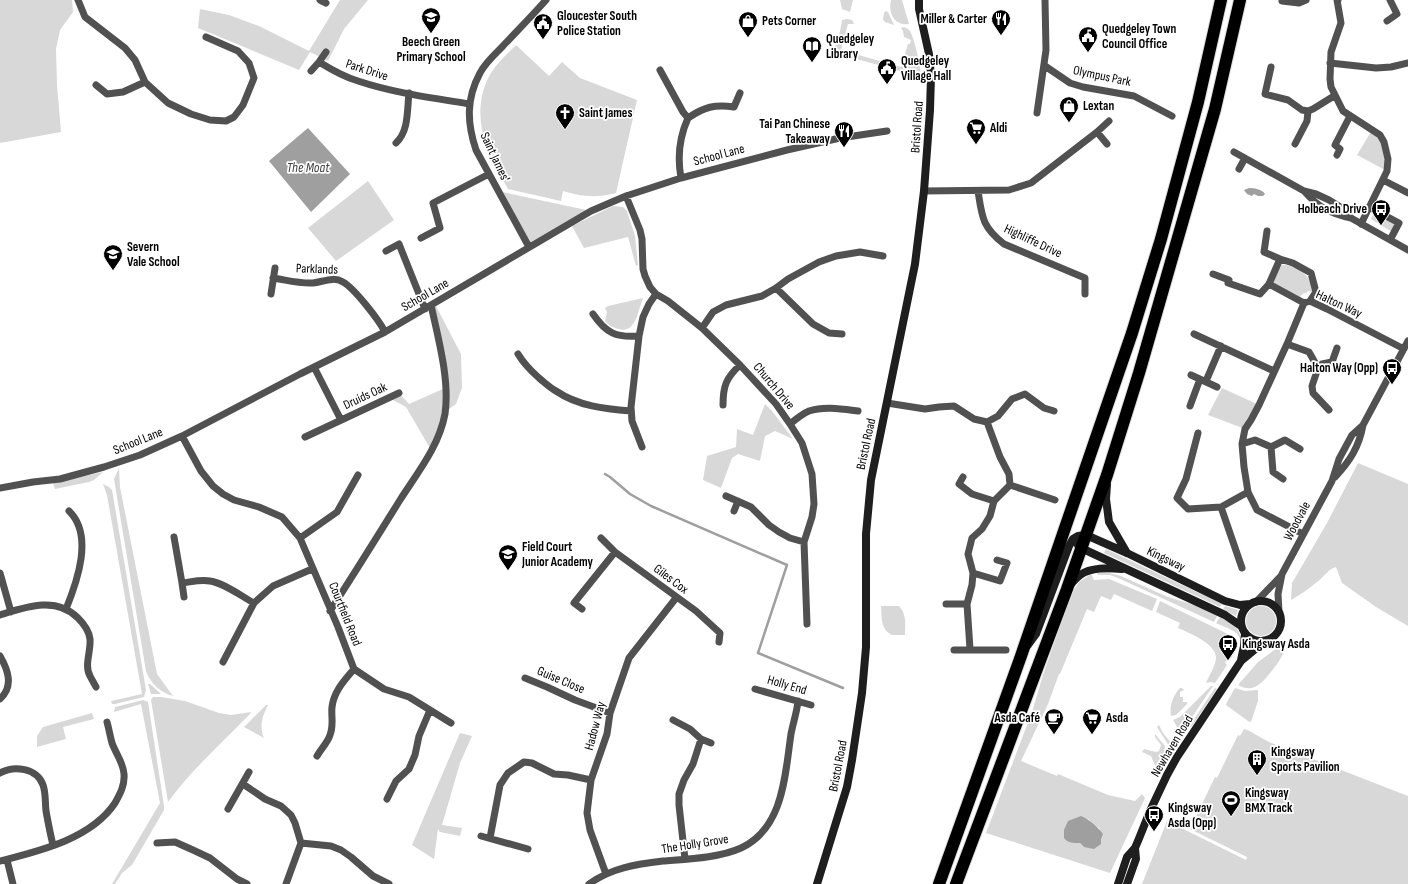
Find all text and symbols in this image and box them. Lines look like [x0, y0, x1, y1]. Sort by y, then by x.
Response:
school or university icon: Beech Green Primary School [420, 6, 442, 34]
place label: Gloucester South Police Station [557, 8, 637, 39]
restaurant icon: Miller & Carter [990, 8, 1012, 36]
shop icon: Pets Corner [737, 10, 759, 38]
place label: Miller & Carter [920, 11, 987, 27]
public building icon: Gloucester South Police Station [532, 12, 554, 40]
place label: Pets Corner [762, 13, 816, 29]
place label: Quedgeley Town Council Office [1102, 21, 1176, 52]
public building icon: Quedgeley Town Council Office [1077, 25, 1099, 53]
place label: Quedgeley Library [826, 31, 875, 62]
place label: Beech Green Primary School [396, 34, 466, 65]
library icon: Quedgeley Library [801, 35, 823, 63]
place label: Quedgeley Village Hall [901, 53, 951, 84]
street label: Park Drive [344, 56, 390, 84]
public building icon: Quedgeley Village Hall [876, 57, 898, 85]
street label: Olympus Park [1072, 62, 1132, 90]
shop icon: Lextan [1058, 95, 1080, 123]
place label: Lextan [1083, 98, 1114, 114]
street label: Bristol Road [907, 100, 927, 154]
church icon: Saint James [554, 102, 576, 130]
place label: Saint James [579, 105, 632, 121]
place label: Tai Pan Chinese Takeaway [759, 116, 831, 147]
supermarket icon: Aldi [965, 117, 987, 145]
restaurant icon: Tai Pan Chinese Takeaway [833, 120, 855, 148]
place label: Aldi [989, 120, 1008, 136]
street label: Saint James' [477, 130, 513, 184]
street label: School Lane [692, 141, 746, 169]
water label: The Moat [287, 159, 330, 176]
bus stop icon: Holbeach Drive [1370, 198, 1392, 226]
place label: Holbeach Drive [1298, 201, 1367, 217]
street label: Highliffe Drive [1001, 221, 1065, 261]
place label: Severn Vale School [127, 239, 180, 270]
school or university icon: Severn Vale School [102, 243, 124, 271]
street label: Parklands [296, 260, 339, 278]
street label: School Lane [398, 275, 452, 315]
street label: Halton Way [1313, 286, 1365, 322]
bus stop icon: Halton Way (Opp) [1381, 357, 1403, 385]
street label: Church Drive [750, 359, 798, 413]
place label: Halton Way (Opp) [1300, 360, 1378, 376]
street label: Druids Oak [341, 379, 389, 413]
street label: Bristol Road [853, 417, 879, 471]
street label: School Lane [111, 424, 165, 458]
street label: Woodvale [1280, 499, 1314, 543]
place label: Field Court Junior Academy [521, 539, 594, 570]
school or university icon: Field Court Junior Academy [497, 543, 519, 571]
street label: Kingsway [1144, 543, 1188, 575]
street label: Giles Cox [650, 561, 692, 597]
street label: Courtfield Road [325, 580, 365, 648]
bus stop icon: Kingsway Asda [1217, 633, 1239, 661]
place label: Kingsway Asda [1242, 636, 1310, 652]
street label: Guise Close [535, 663, 587, 697]
street label: Holly End [765, 672, 809, 698]
street label: Hadow Way [581, 700, 609, 752]
cafe icon: Asda Café [1043, 707, 1065, 735]
supermarket icon: Asda [1081, 707, 1103, 735]
place label: Asda Café [994, 710, 1040, 726]
place label: Asda [1105, 710, 1128, 726]
street label: Newhaven Road [1147, 712, 1197, 780]
street label: Bristol Road [825, 739, 851, 793]
place label: Kingsway Sports Pavilion [1271, 744, 1340, 775]
building icon: Kingsway Sports Pavilion [1246, 748, 1268, 776]
place label: Kingsway BMX Track [1245, 785, 1293, 816]
sports icon: Kingsway BMX Track [1220, 789, 1242, 817]
place label: Kingsway Asda (Opp) [1167, 800, 1216, 831]
bus stop icon: Kingsway Asda (Opp) [1143, 804, 1165, 832]
street label: The Holly Grove [660, 831, 730, 857]

